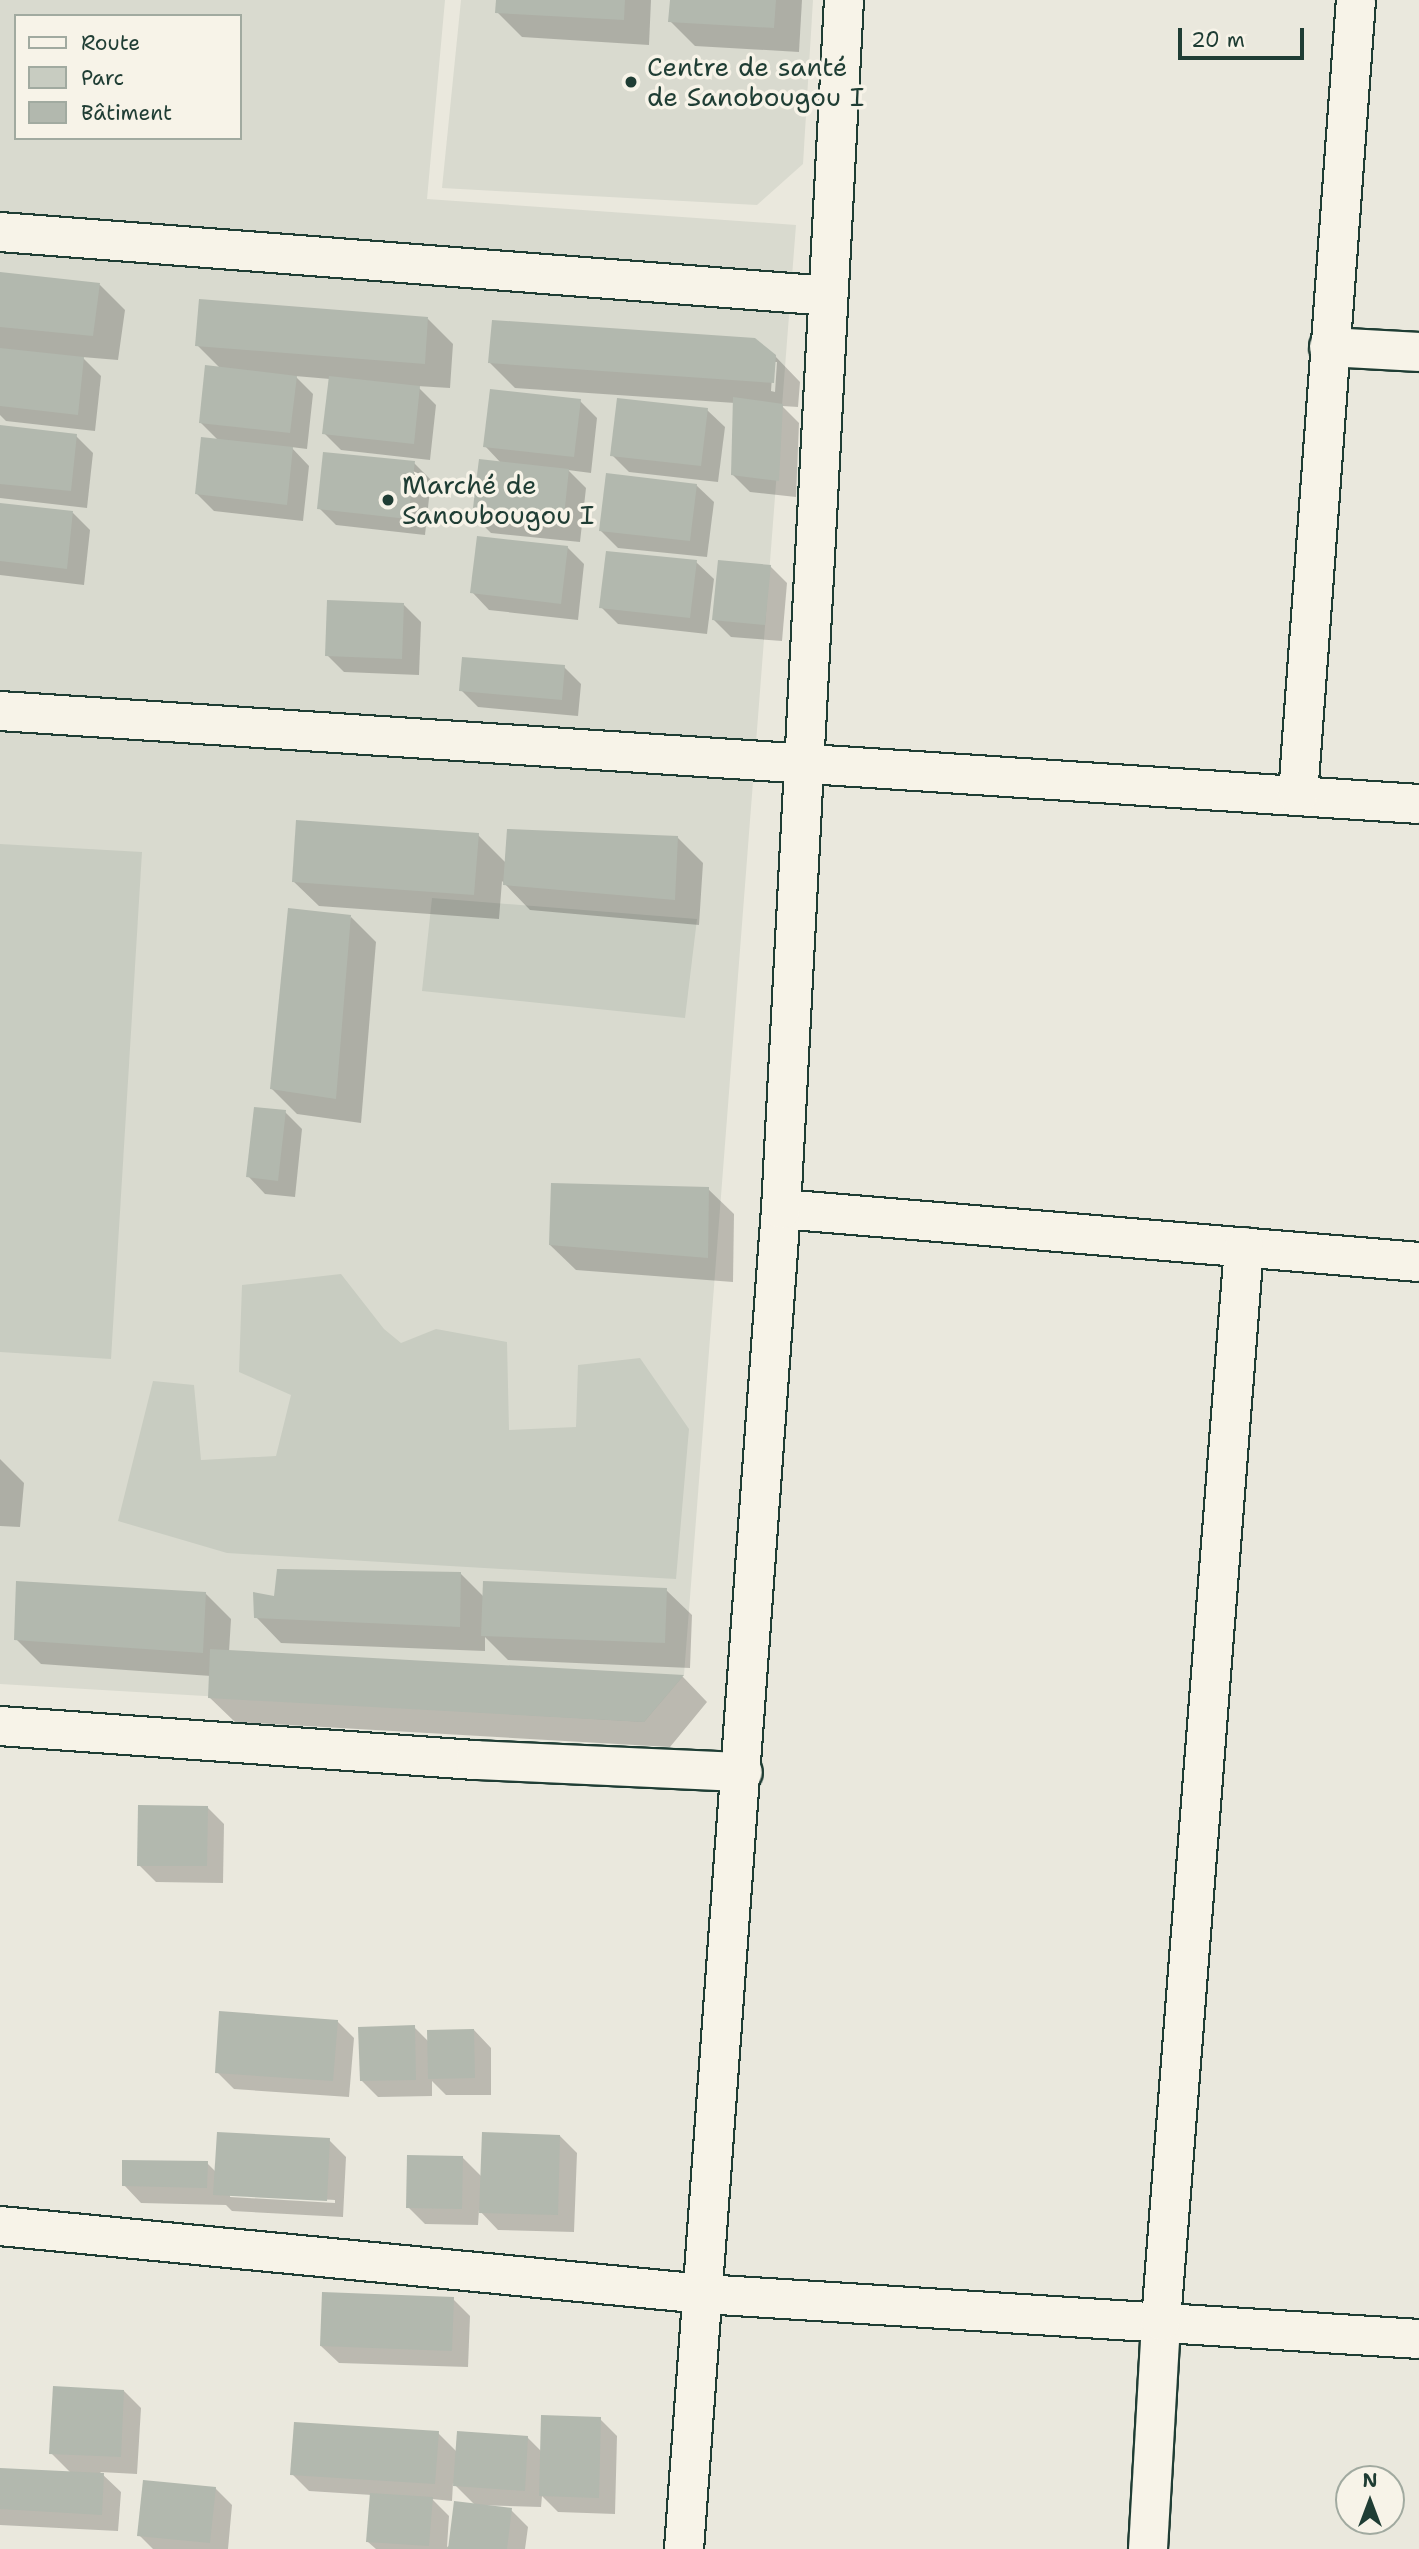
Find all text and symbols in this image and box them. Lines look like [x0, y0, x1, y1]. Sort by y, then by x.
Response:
legend [14, 14, 242, 140]
scale bar [1181, 14, 1307, 58]
text: 20 m [1191, 26, 1245, 54]
text: Route [81, 29, 140, 57]
place label: Centre de santé de Sanobougou I [647, 51, 864, 112]
text: Parc [81, 64, 124, 92]
marker: Centre de santé de Sanobougou I [621, 72, 641, 92]
text: Bâtiment [81, 99, 172, 127]
place label: Marché de Sanoubougou I [402, 469, 594, 530]
marker: Marché de Sanoubougou I [380, 492, 396, 508]
north arrow [1335, 2465, 1405, 2535]
text: N [1362, 2468, 1378, 2493]

